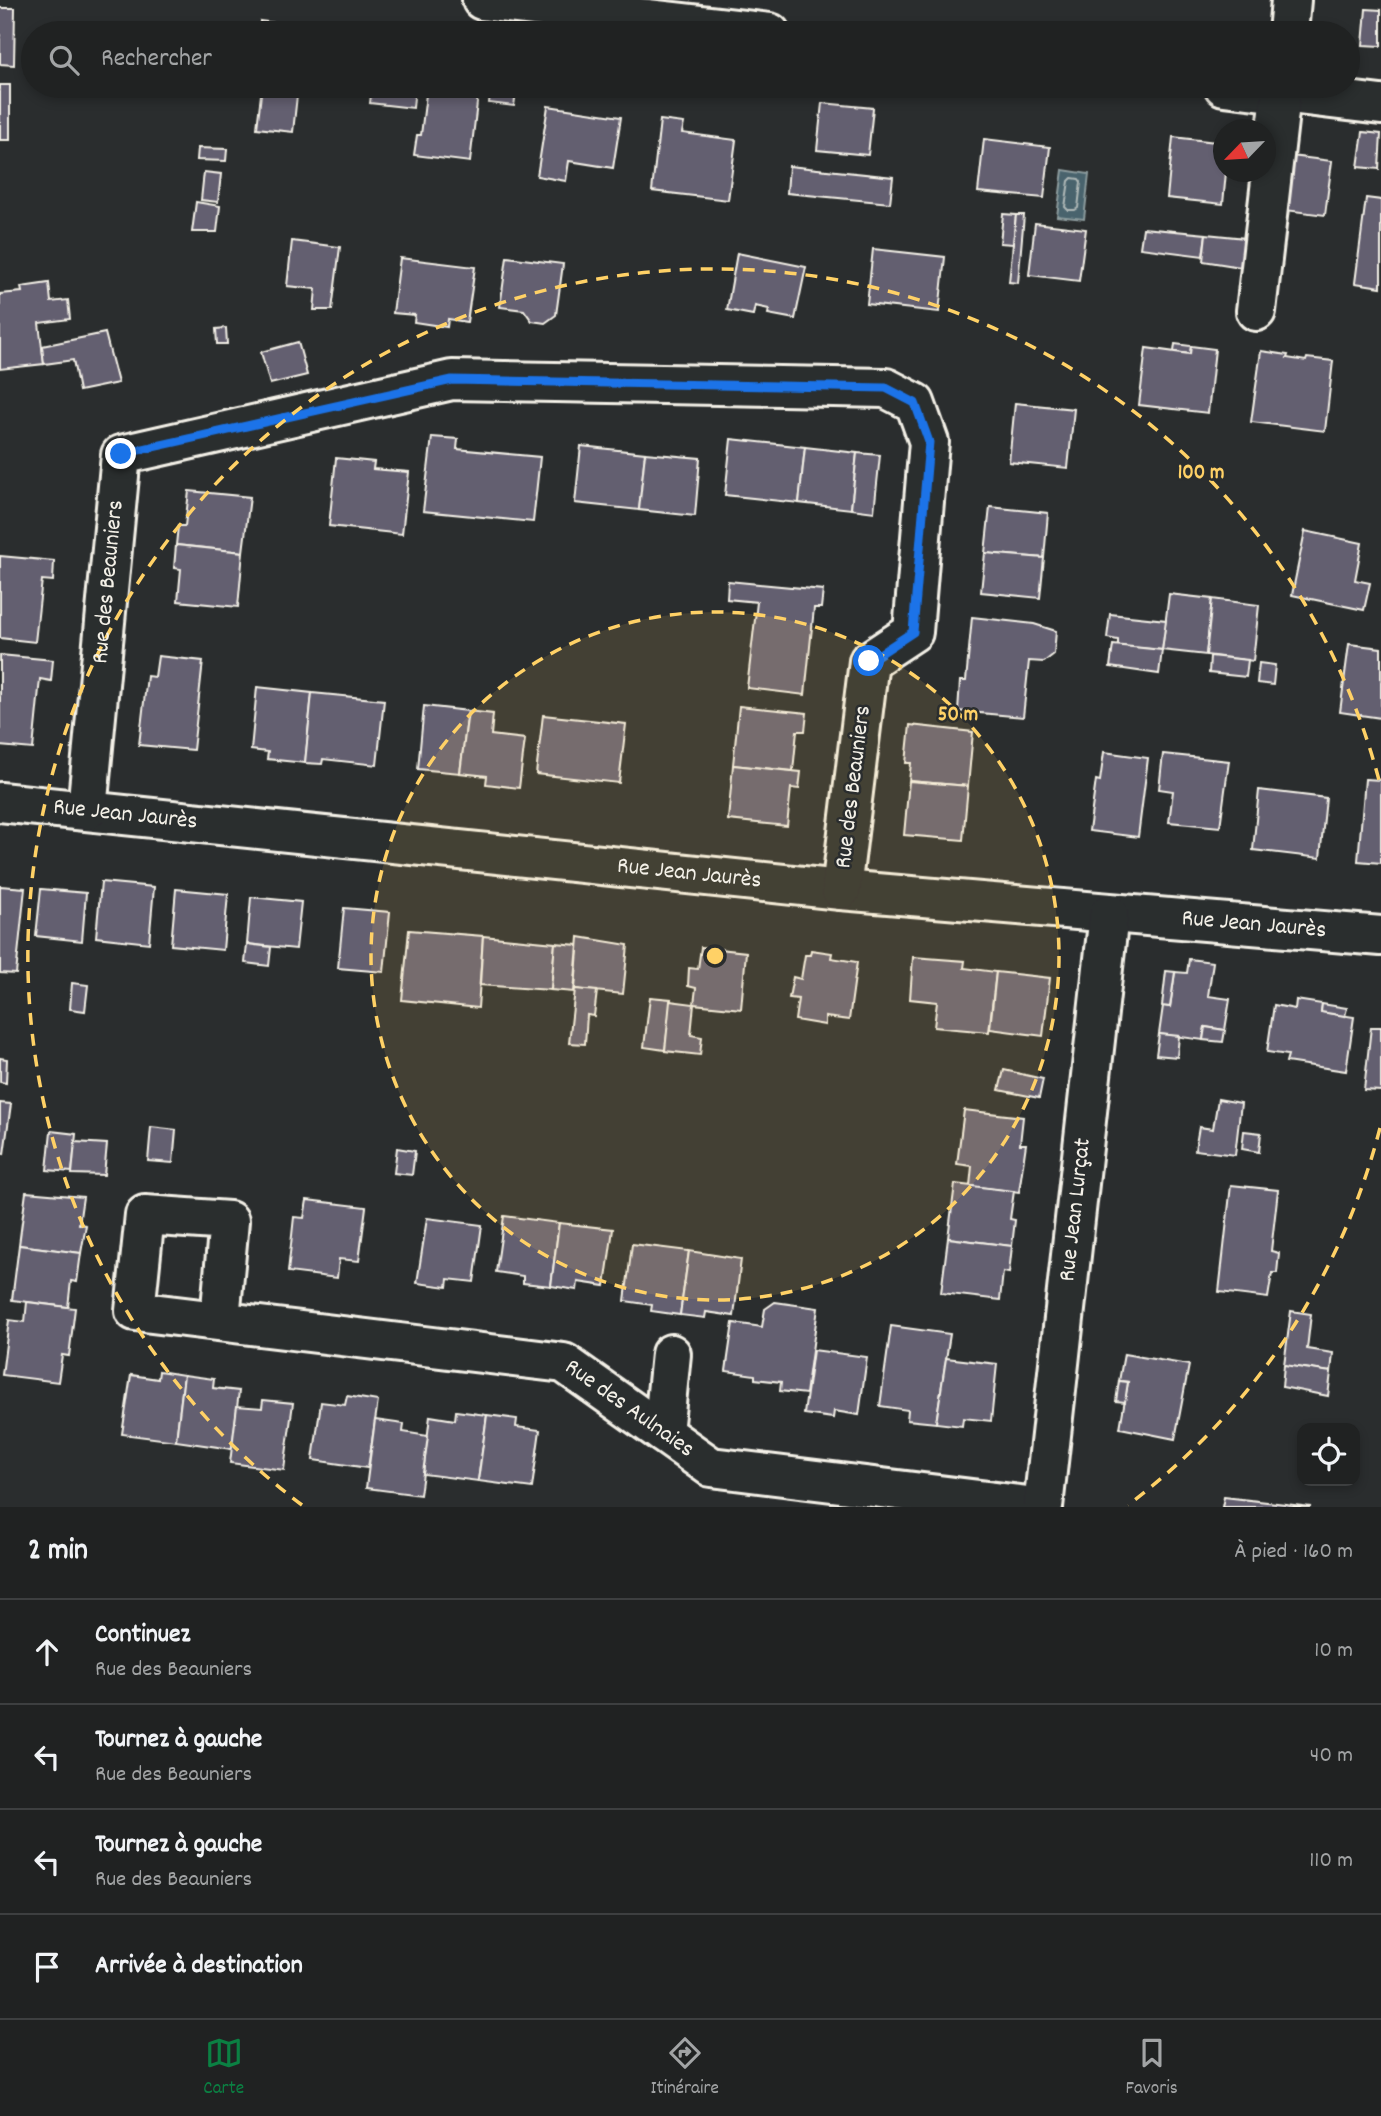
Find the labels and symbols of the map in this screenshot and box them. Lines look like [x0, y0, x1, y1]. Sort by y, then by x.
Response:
north arrow [1213, 119, 1276, 182]
route end [105, 438, 136, 469]
text: 100 m [1178, 459, 1224, 489]
street label: Rue des Beauniers [84, 499, 134, 665]
route start [853, 645, 884, 676]
text: 50 m [938, 701, 978, 731]
street label: Rue des Beauniers [827, 703, 881, 871]
street label: Rue Jean Jaurès [51, 791, 199, 840]
street label: Rue Jean Jaurès [615, 850, 763, 899]
street label: Rue Jean Jaurès [1180, 902, 1328, 948]
centre of rings [703, 944, 727, 968]
street label: Rue Jean Lurçat [1051, 1136, 1101, 1283]
street label: Rue des Aulnaies [557, 1351, 701, 1467]

